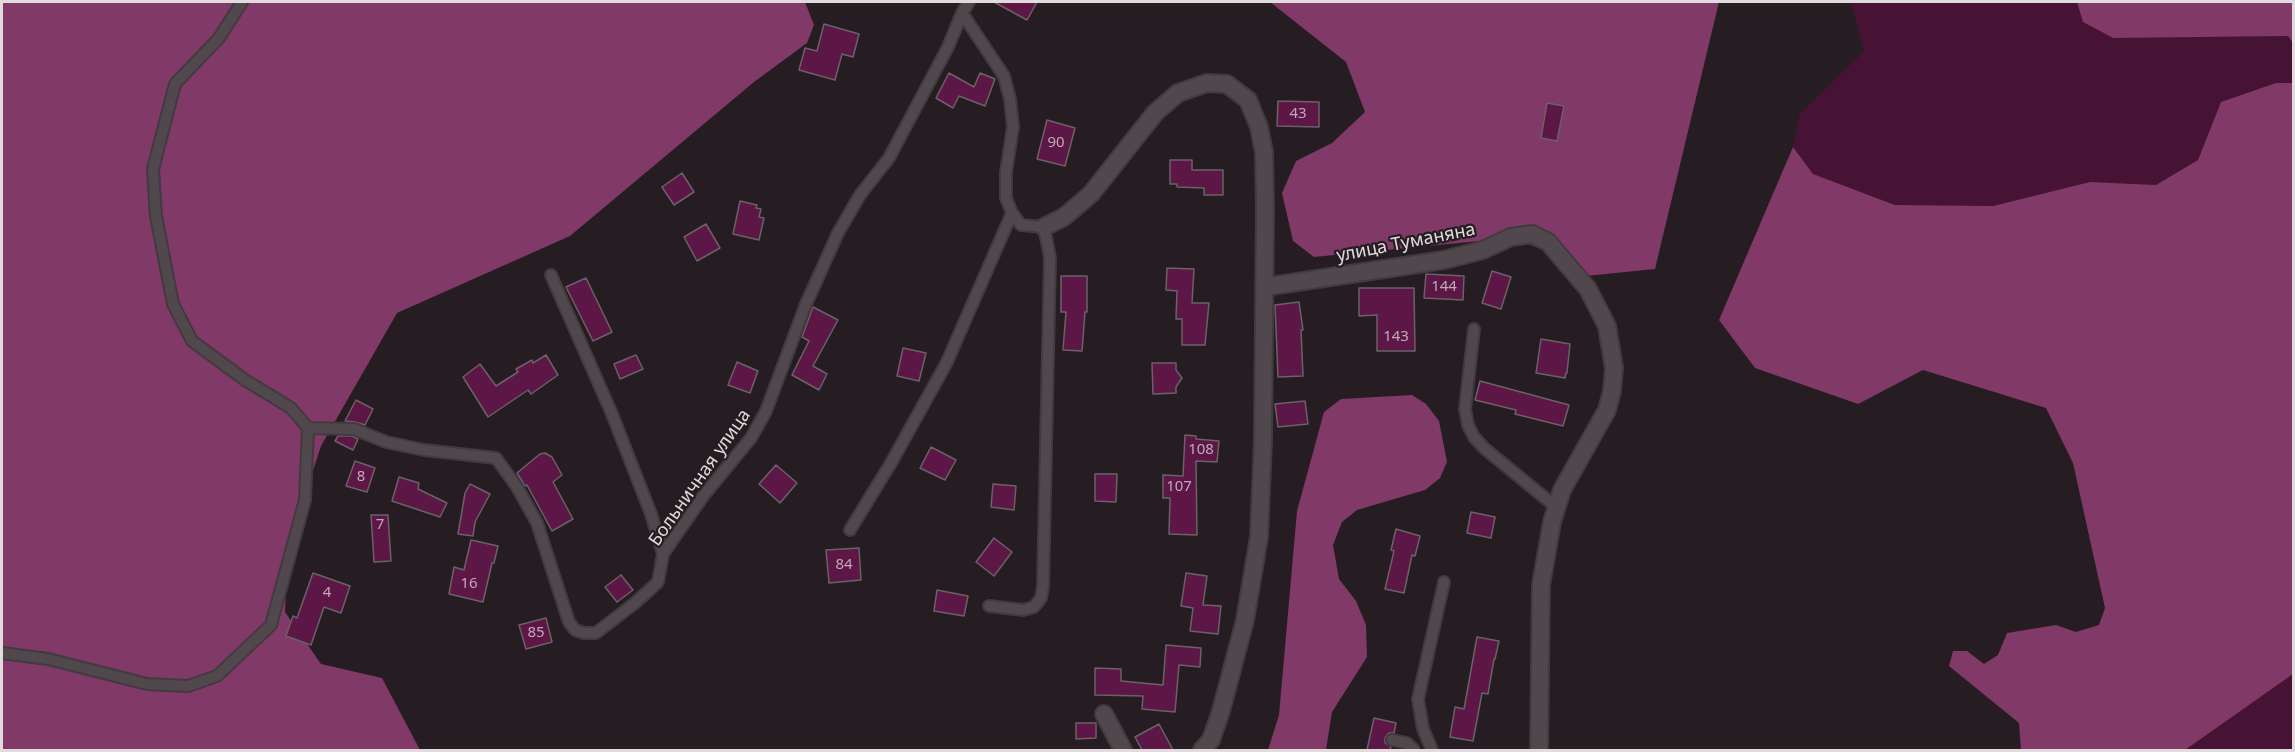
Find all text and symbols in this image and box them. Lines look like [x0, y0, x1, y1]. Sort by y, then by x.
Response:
house number: 43 [1289, 105, 1307, 123]
house number: 90 [1047, 134, 1065, 152]
street label: улица Туманяна [1335, 219, 1477, 267]
house number: 144 [1431, 278, 1457, 296]
house number: 143 [1383, 328, 1409, 346]
street label: Больничная улица [645, 405, 755, 551]
house number: 108 [1188, 441, 1214, 459]
house number: 8 [357, 468, 365, 486]
house number: 107 [1166, 478, 1192, 496]
house number: 7 [376, 516, 384, 534]
house number: 84 [835, 556, 853, 574]
house number: 16 [460, 575, 478, 593]
house number: 4 [323, 584, 331, 602]
house number: 85 [527, 624, 545, 642]

